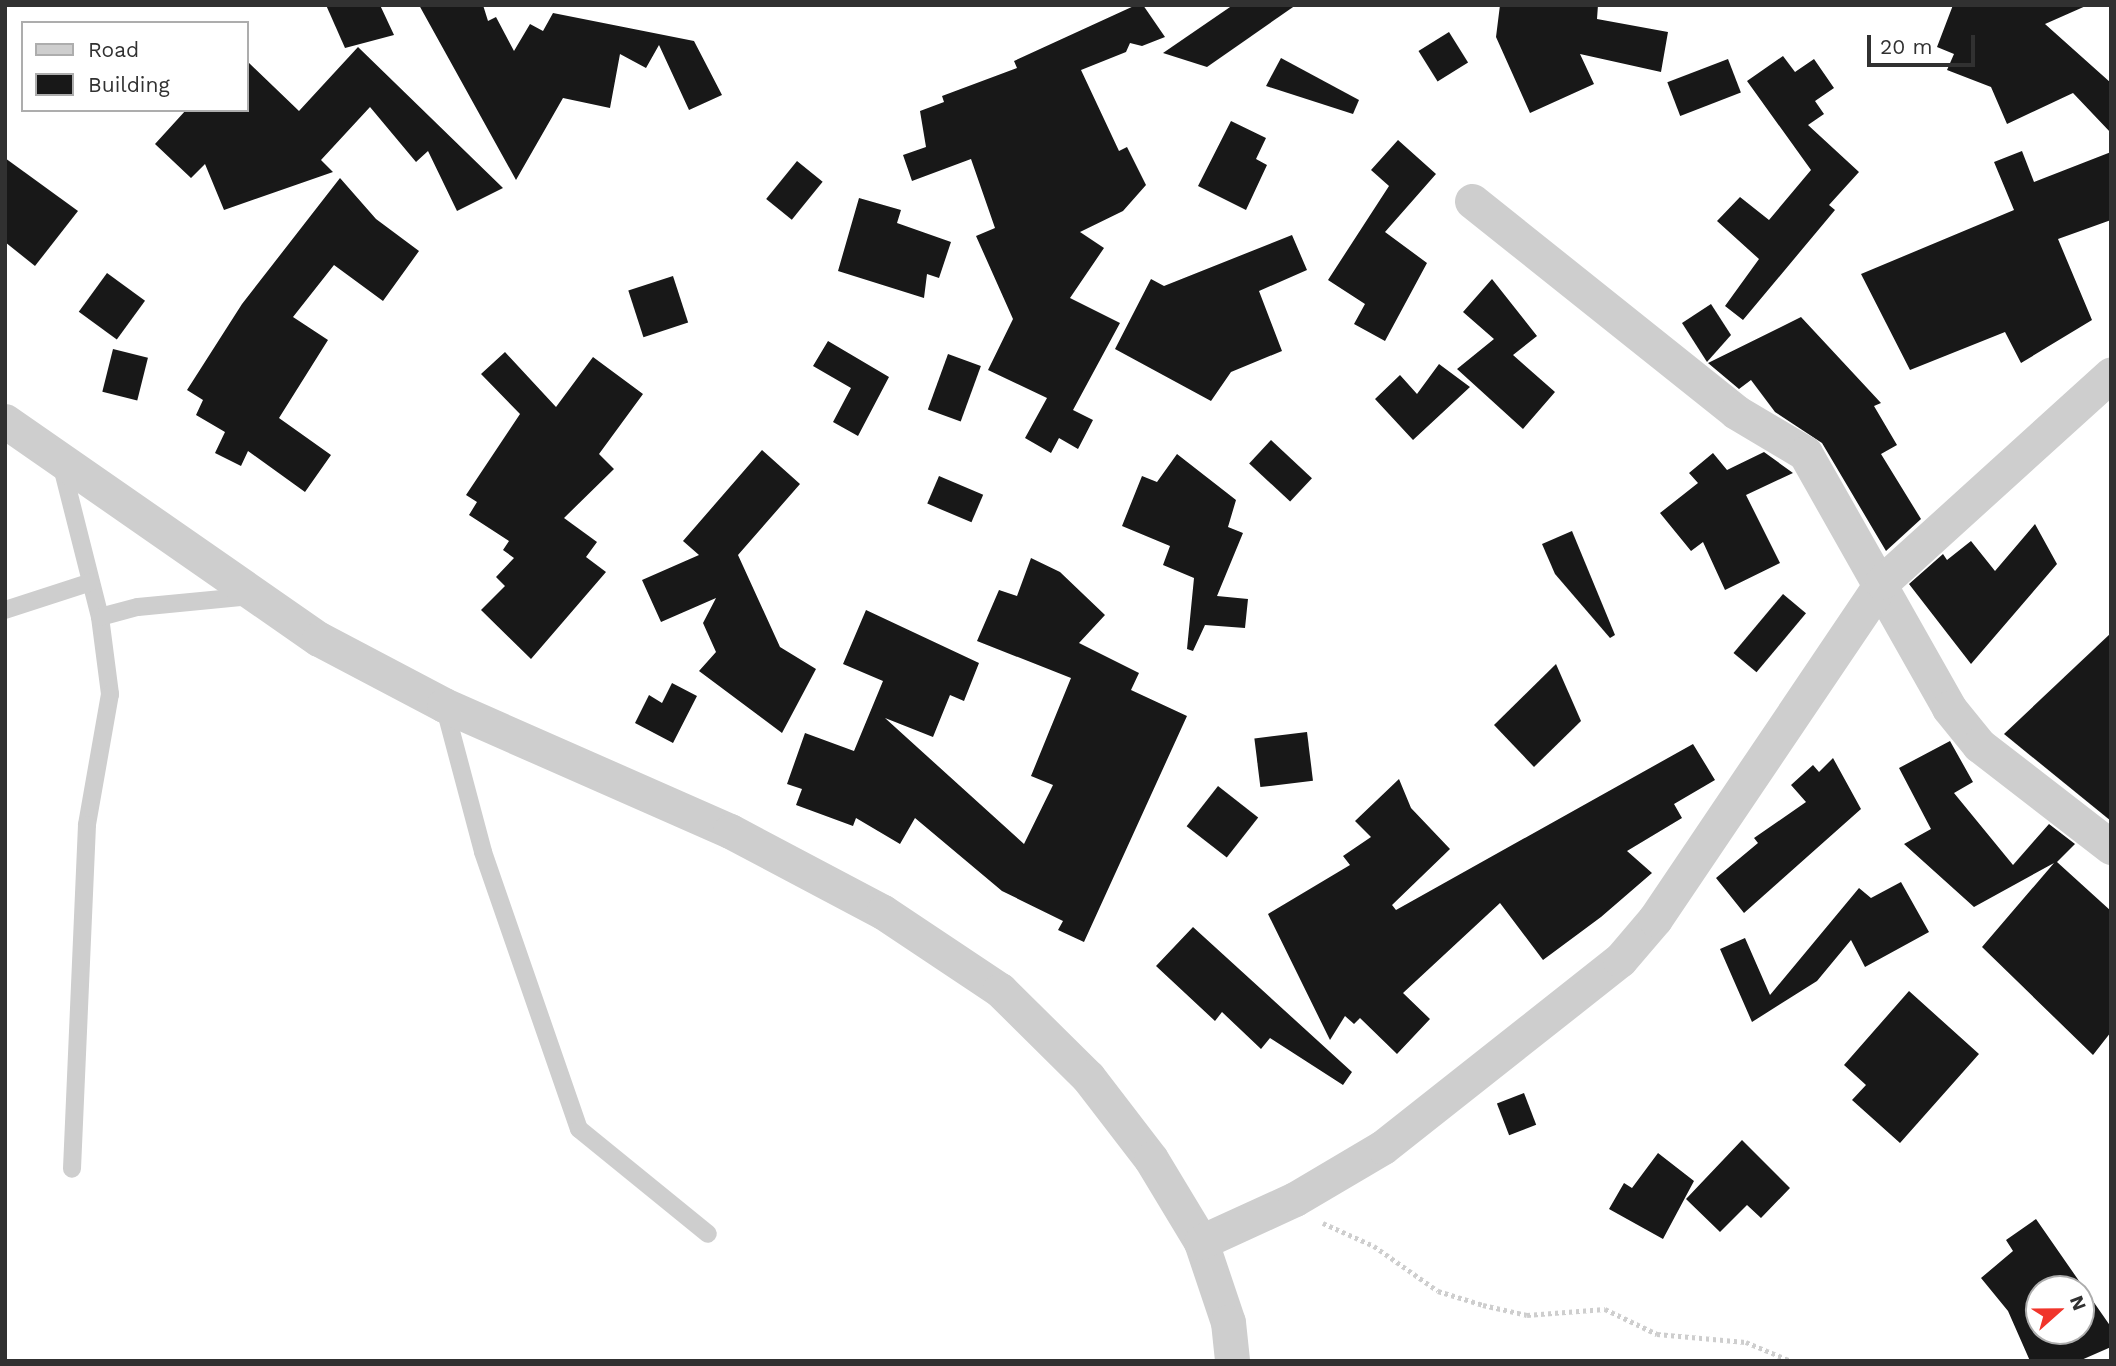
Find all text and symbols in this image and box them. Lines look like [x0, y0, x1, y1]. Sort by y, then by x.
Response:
legend [21, 21, 248, 112]
scale bar [1871, 21, 1980, 65]
text: 20 m [1880, 34, 1932, 59]
text: Road [88, 37, 139, 62]
text: Building [88, 72, 170, 97]
north arrow [2025, 1275, 2095, 1345]
text: N [2065, 1292, 2091, 1314]

